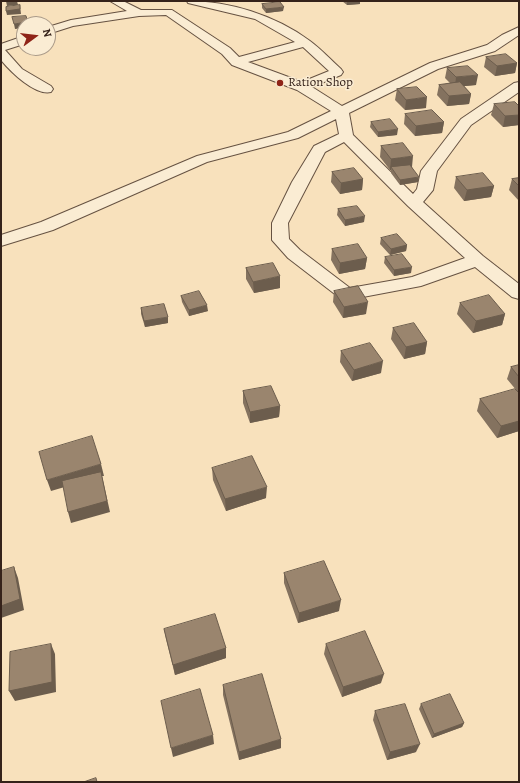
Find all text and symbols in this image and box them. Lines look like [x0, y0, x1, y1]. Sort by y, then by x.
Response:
north arrow [16, 16, 56, 56]
text: N [39, 27, 55, 39]
place label: Ration Shop [288, 75, 353, 91]
marker: Ration Shop [275, 78, 285, 88]

